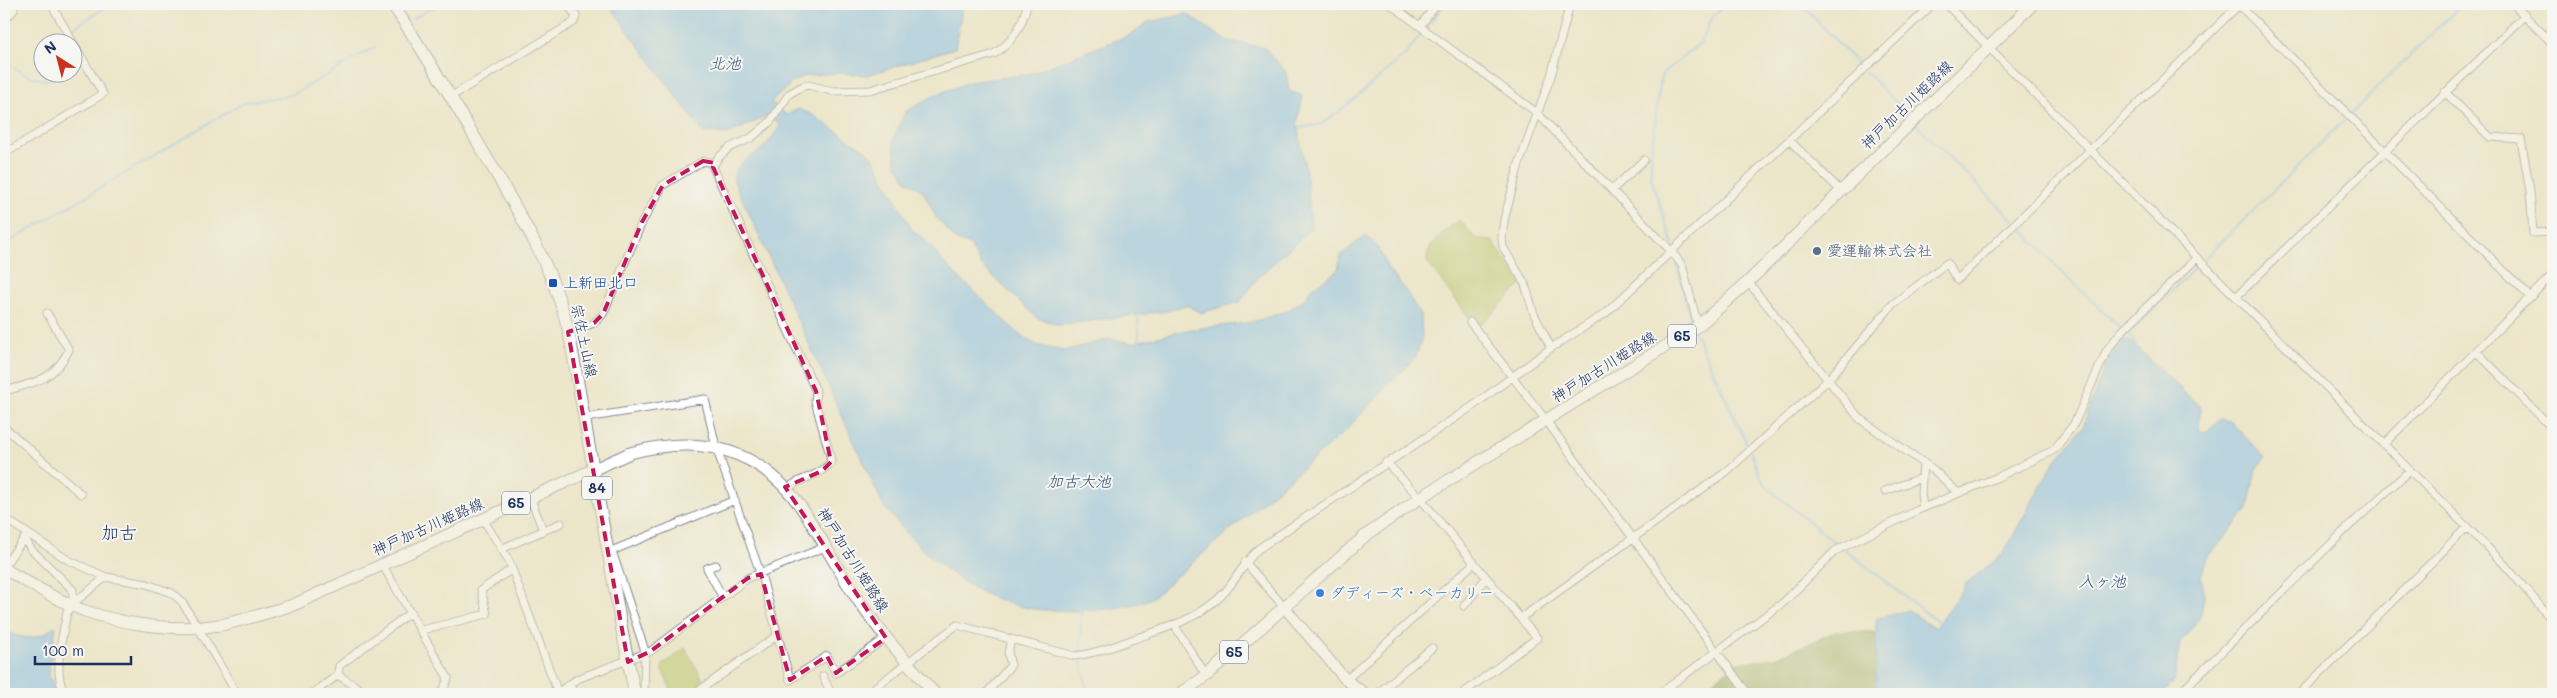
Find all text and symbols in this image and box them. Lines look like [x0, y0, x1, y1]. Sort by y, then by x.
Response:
north arrow [32, 32, 82, 82]
text: N [40, 36, 60, 58]
water label: 北池 [709, 52, 742, 73]
street label: 神戸加古川姫路線 [1856, 55, 1956, 153]
place label: 愛運輸株式会社 [1827, 240, 1932, 260]
marker: 愛運輸株式会社 [1811, 245, 1823, 257]
place label: 上新田北口 [563, 272, 638, 292]
marker: 上新田北口 [547, 277, 559, 289]
street label: 宗佐土山線 [567, 302, 603, 380]
road number: 65 [1668, 324, 1696, 348]
street label: 神戸加古川姫路線 [1547, 326, 1660, 406]
water label: 加古大池 [1047, 470, 1112, 491]
road number: 84 [582, 476, 612, 499]
road number: 65 [502, 492, 530, 514]
street label: 神戸加古川姫路線 [369, 493, 486, 560]
street label: 神戸加古川姫路線 [814, 503, 894, 616]
district label: 加古 [101, 520, 137, 544]
water label: 入ヶ池 [2078, 570, 2127, 591]
place label: ダディーズ・ベーカリー [1330, 582, 1494, 602]
marker: ダディーズ・ベーカリー [1314, 587, 1326, 599]
scale bar [35, 633, 131, 665]
text: 100 m [42, 640, 84, 660]
road number: 65 [1220, 640, 1248, 664]

